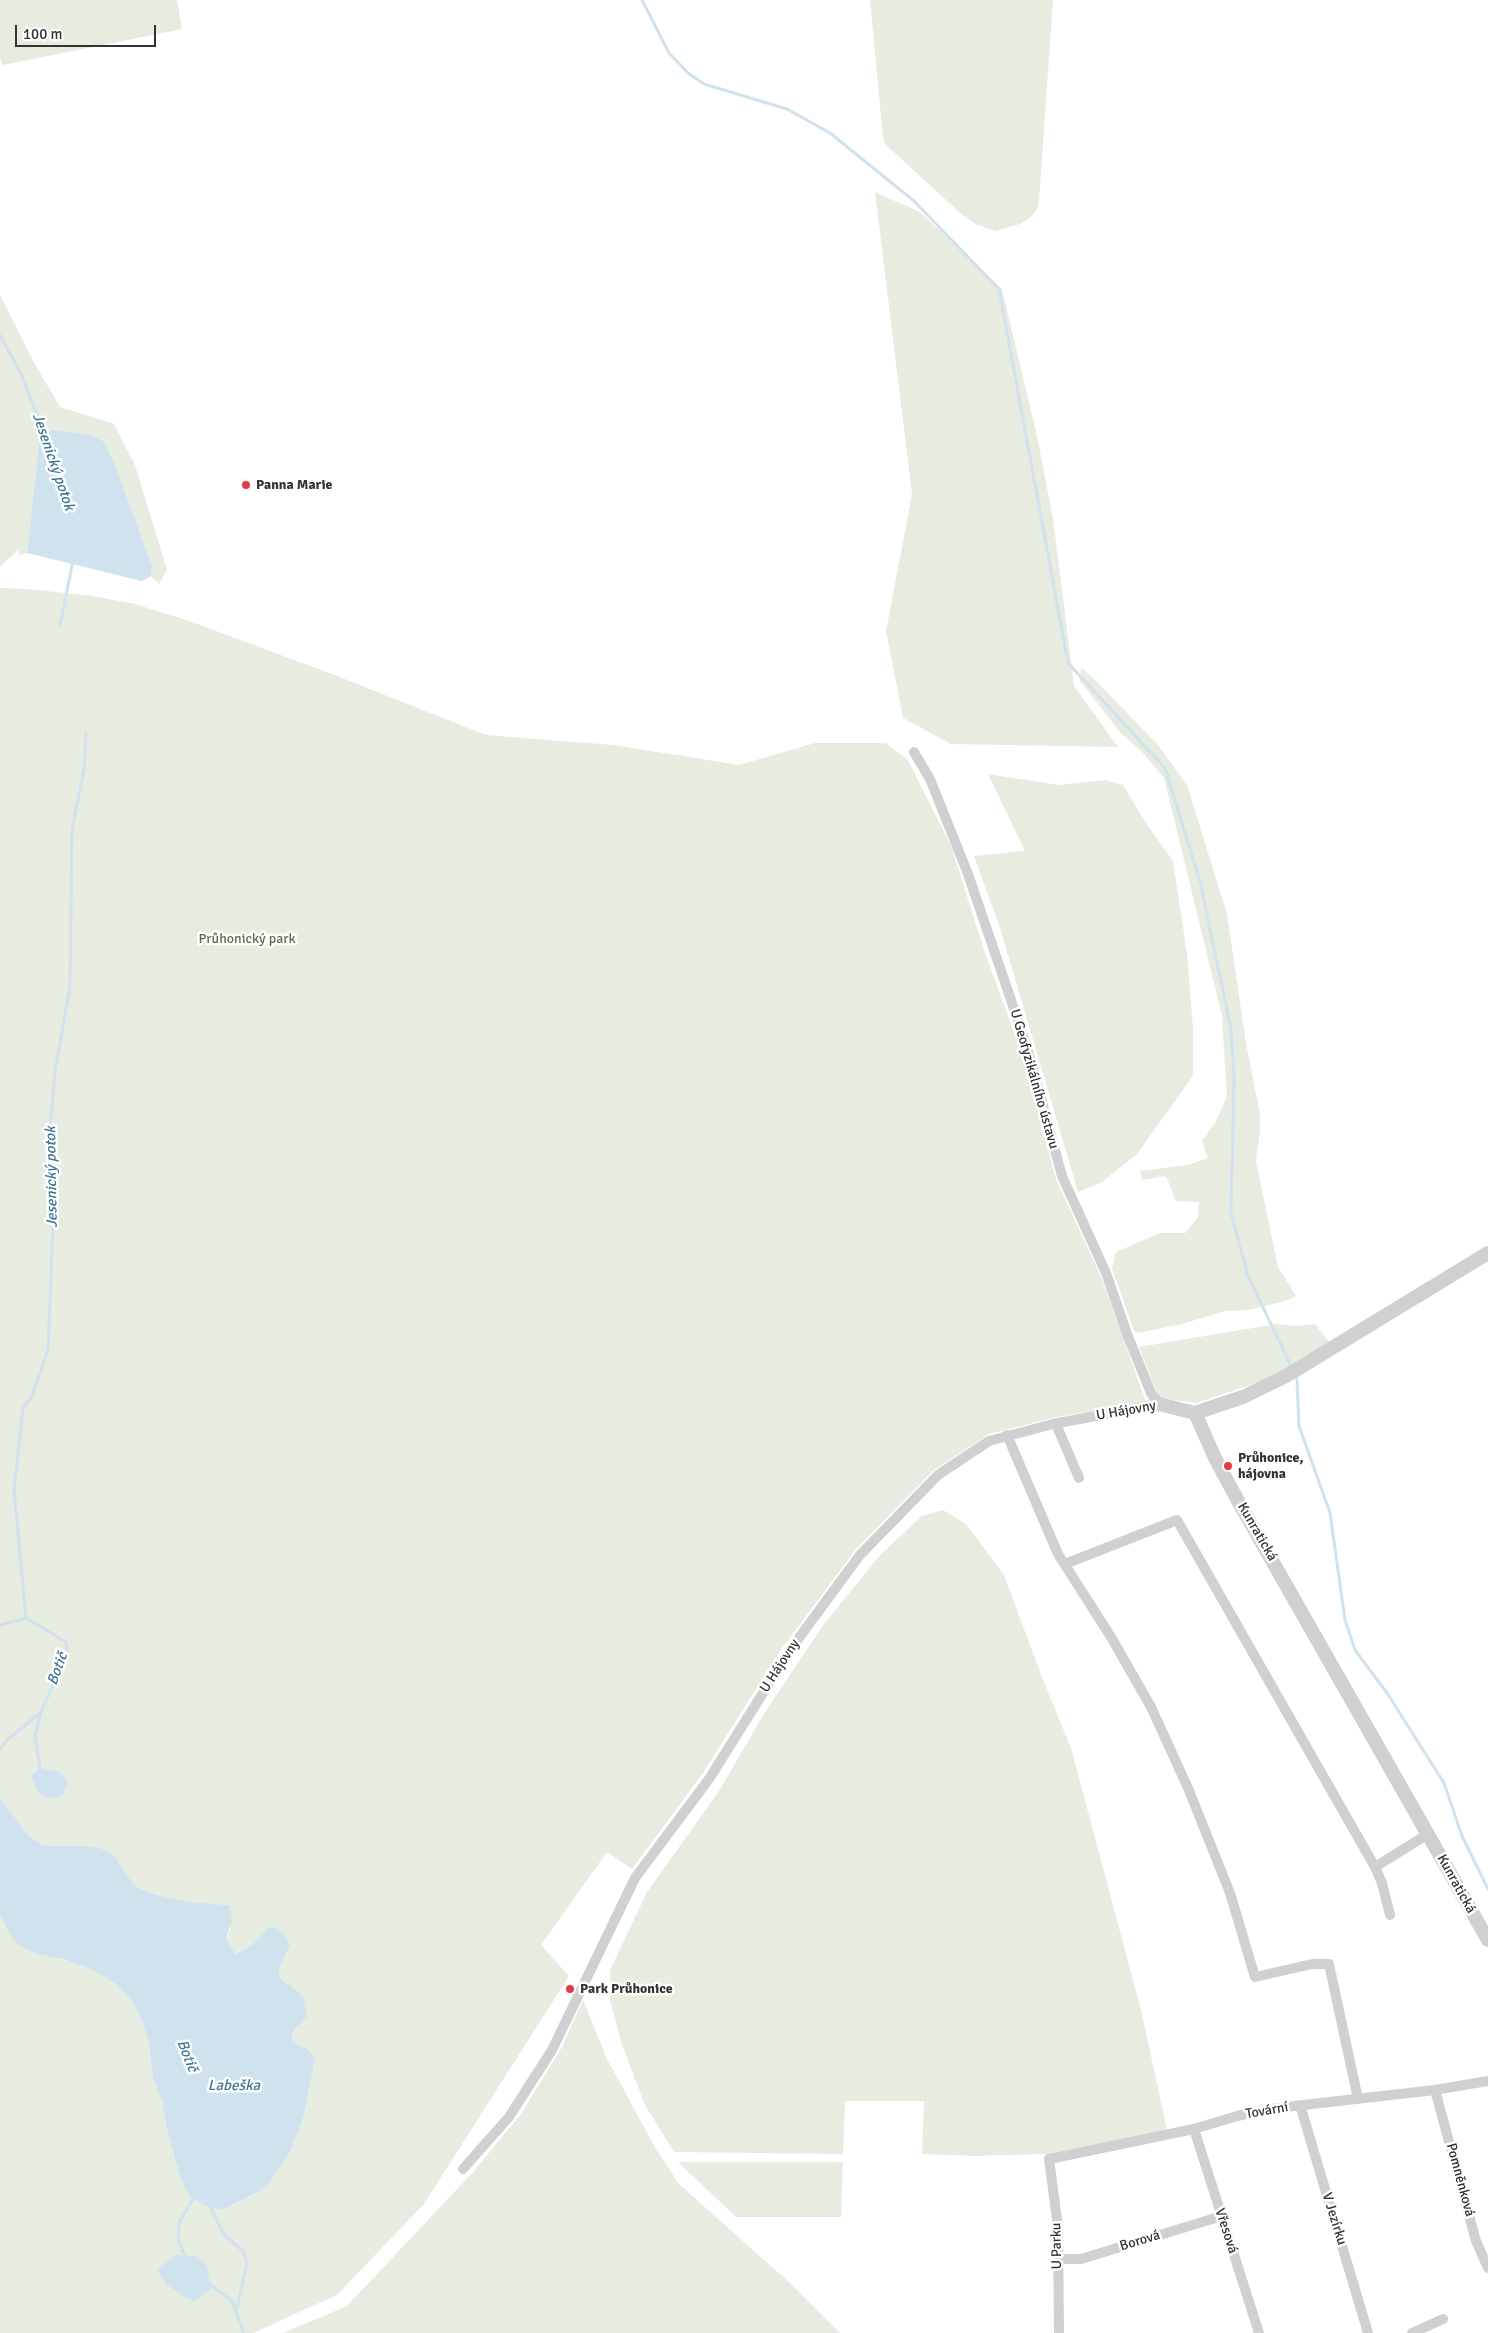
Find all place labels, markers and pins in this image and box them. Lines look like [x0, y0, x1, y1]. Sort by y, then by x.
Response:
place label: Panna Marie [256, 477, 333, 493]
marker: Panna Marie [240, 479, 252, 491]
place label: Průhonice, hájovna [1238, 1450, 1304, 1482]
marker: Průhonice, hájovna [1222, 1460, 1234, 1472]
place label: Park Průhonice [580, 1981, 673, 1997]
marker: Park Průhonice [564, 1983, 576, 1995]

